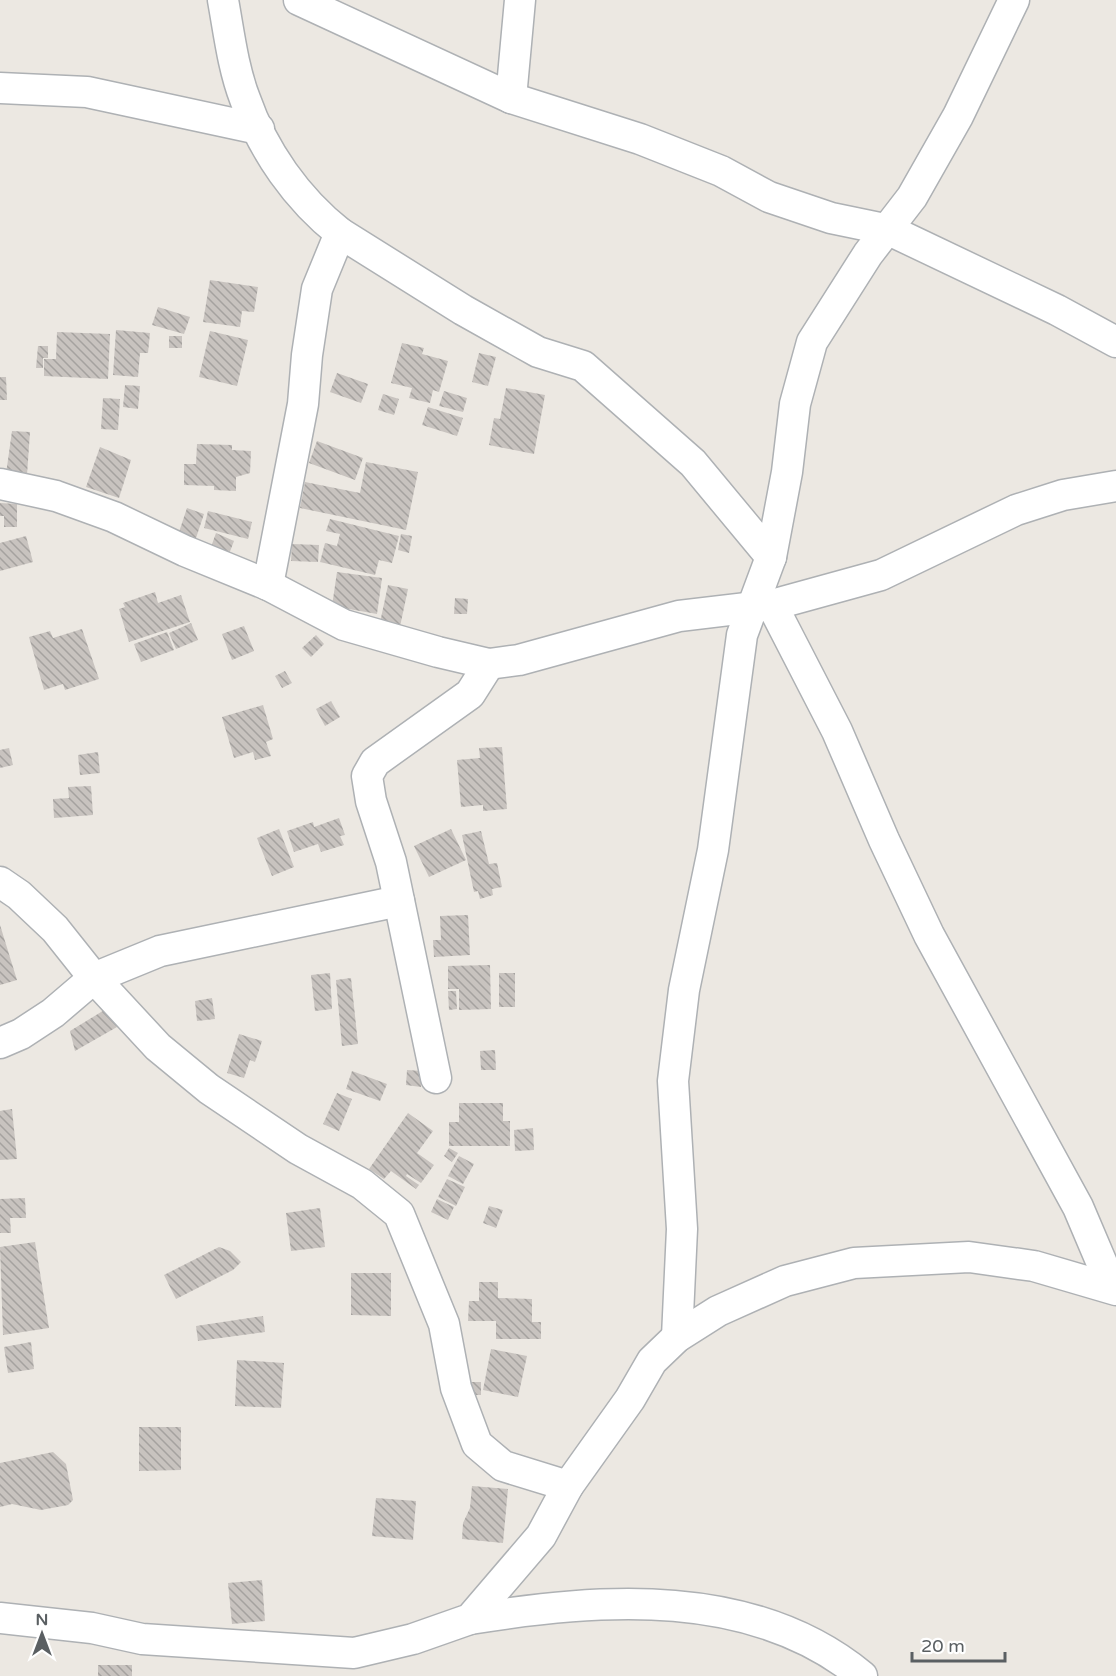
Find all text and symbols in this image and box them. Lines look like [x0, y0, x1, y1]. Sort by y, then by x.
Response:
north arrow [12, 1604, 72, 1664]
text: N [36, 1610, 48, 1630]
scale bar [912, 1625, 1005, 1663]
text: 20 m [921, 1635, 965, 1657]

